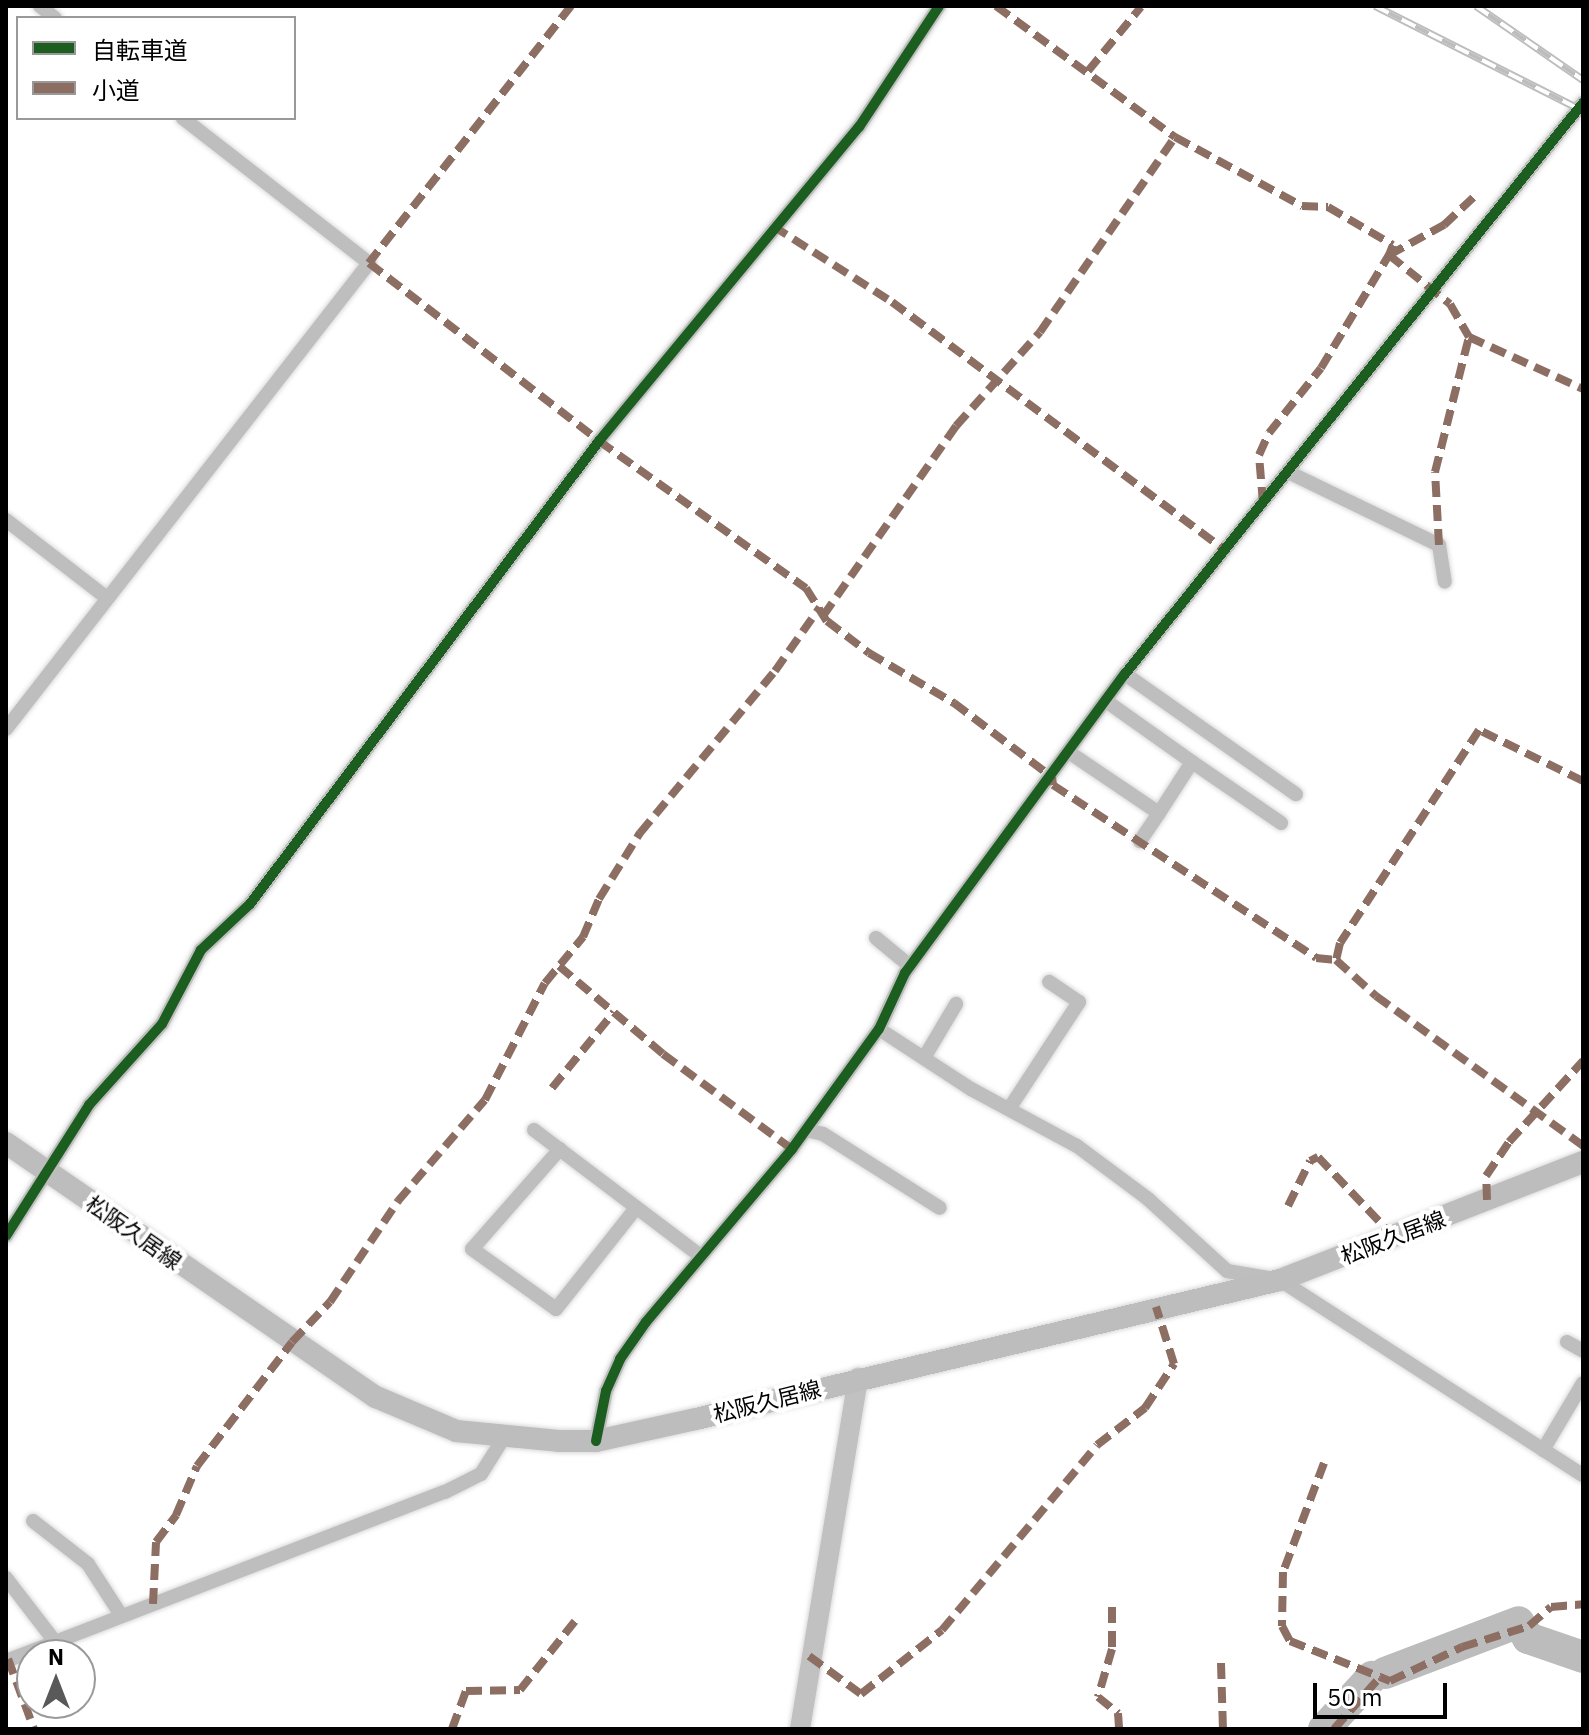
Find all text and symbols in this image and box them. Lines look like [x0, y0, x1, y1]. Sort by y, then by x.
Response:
legend [16, 16, 296, 120]
text: 自転車道 [92, 34, 188, 66]
text: 小道 [92, 74, 140, 106]
street label: 松阪久居線 [81, 1190, 187, 1274]
street label: 松阪久居線 [1337, 1205, 1449, 1269]
street label: 松阪久居線 [710, 1375, 824, 1427]
north arrow [16, 1639, 96, 1719]
text: N [48, 1642, 64, 1671]
scale bar [1317, 1667, 1451, 1717]
text: 50 m [1327, 1681, 1382, 1713]

